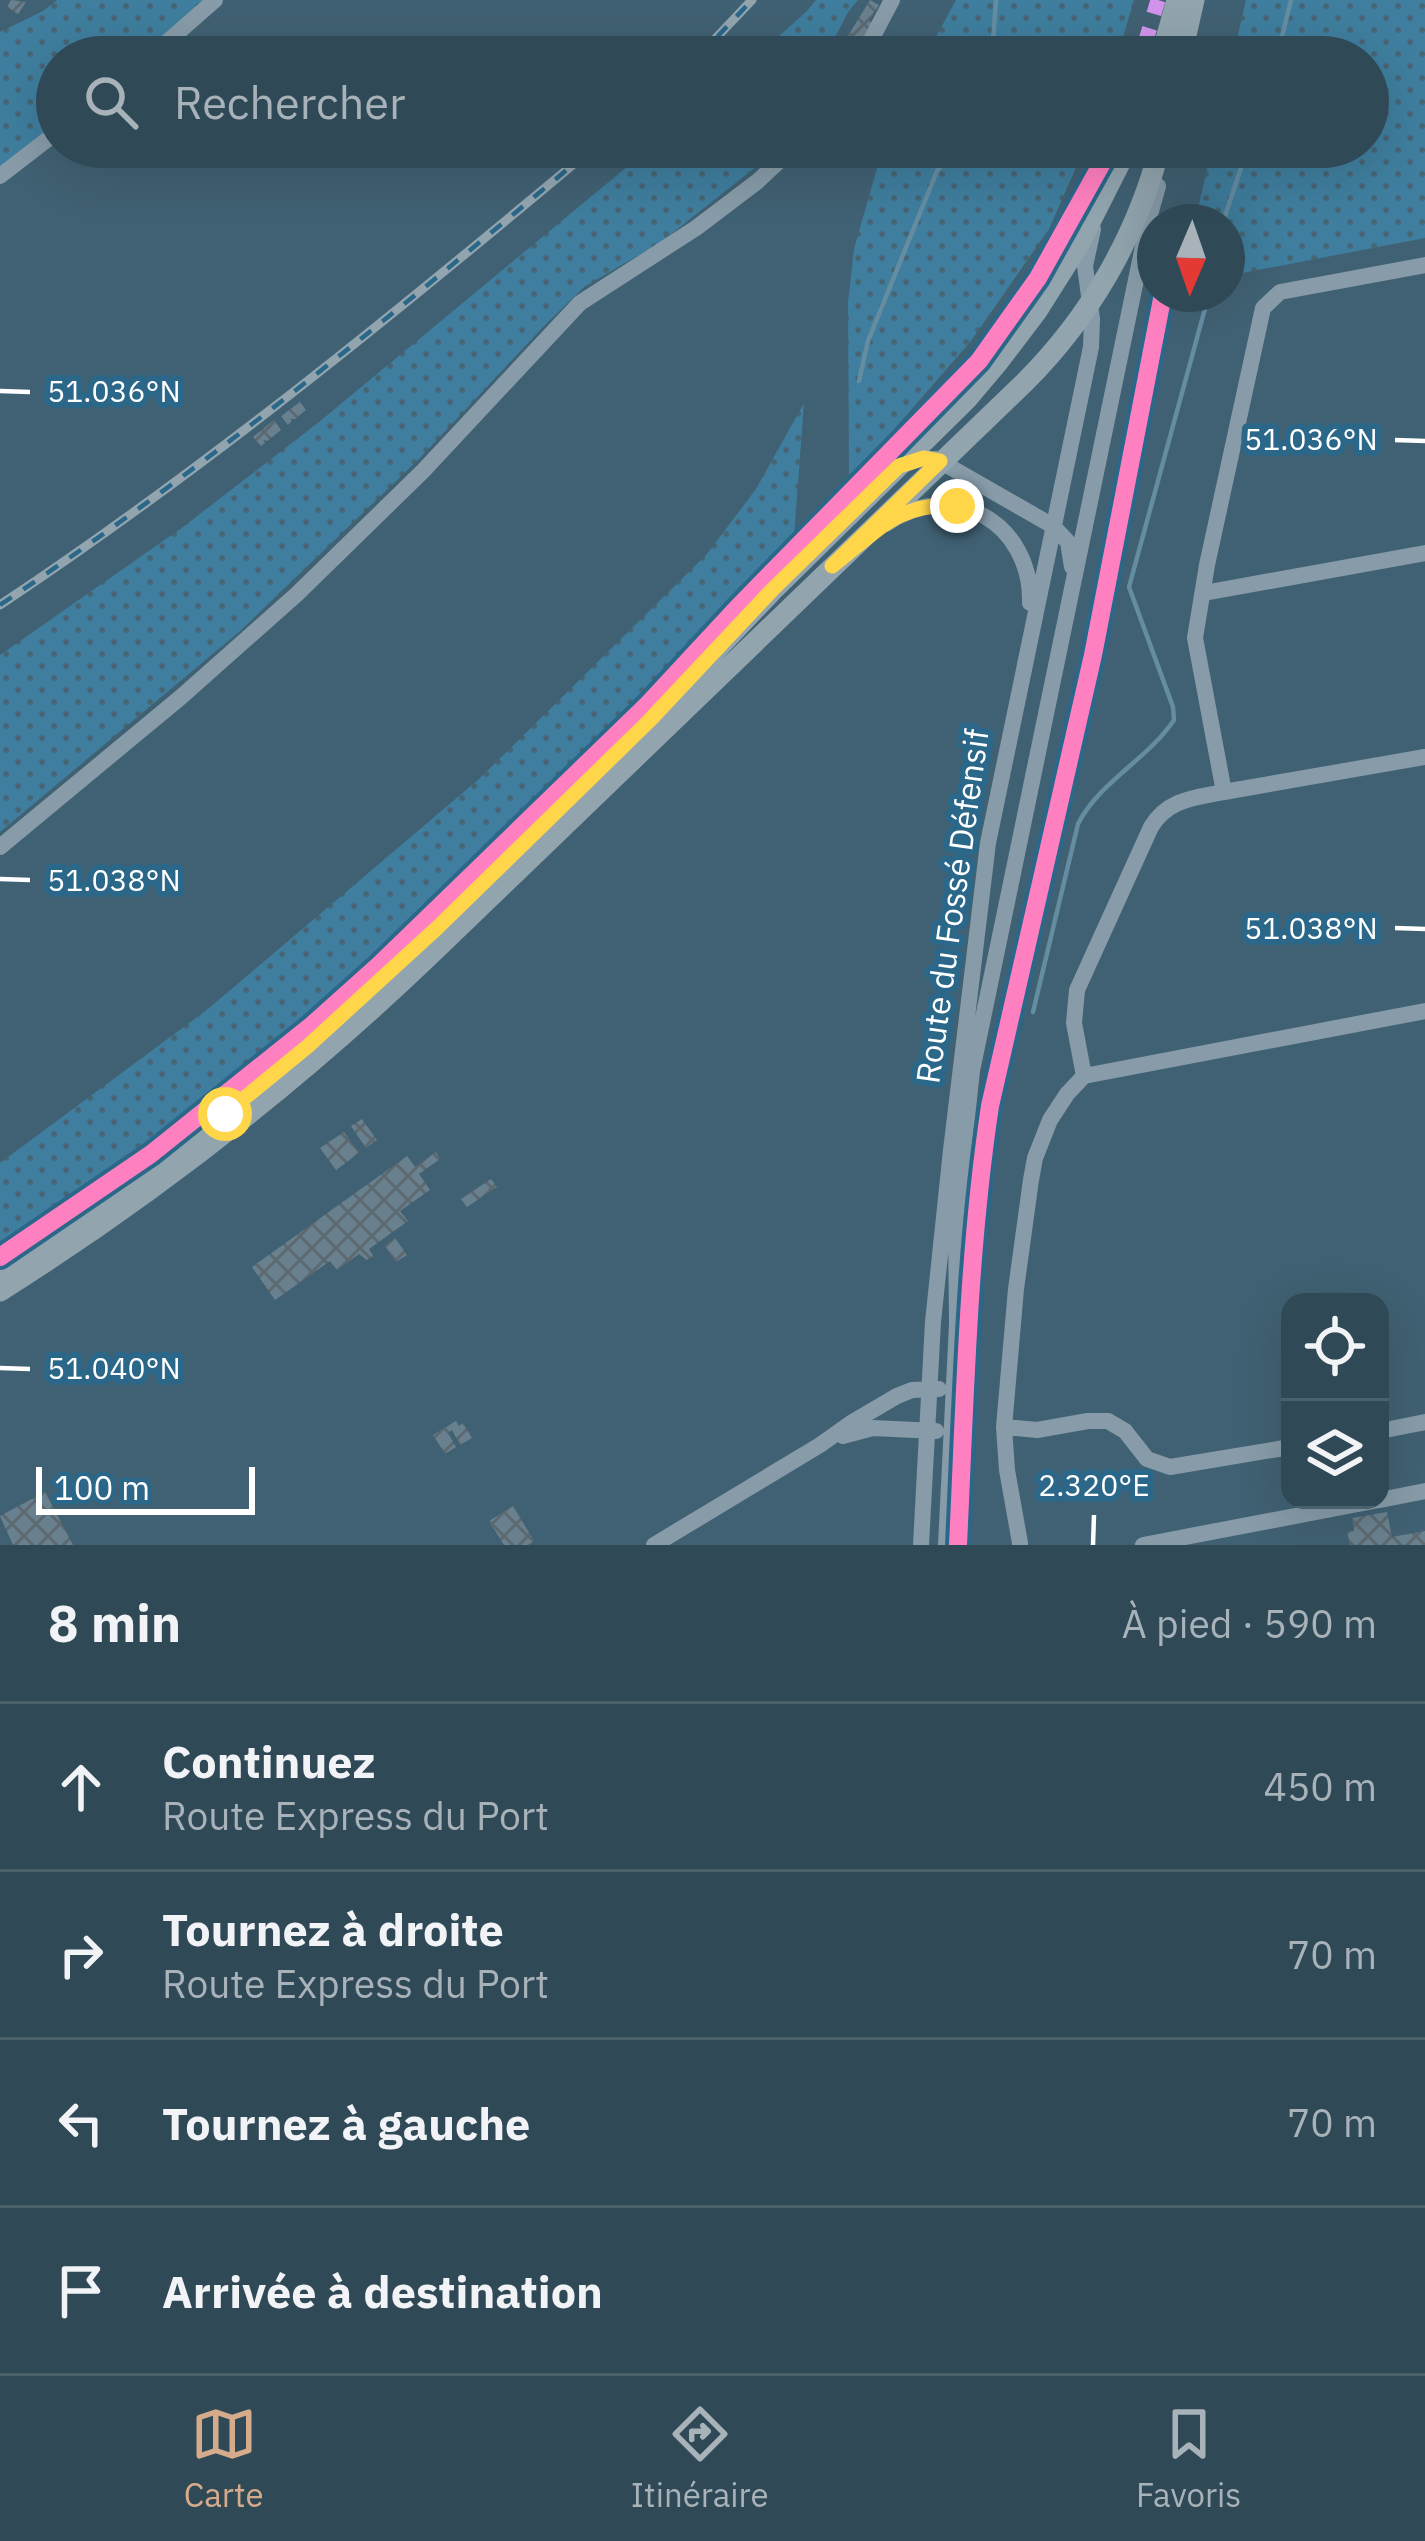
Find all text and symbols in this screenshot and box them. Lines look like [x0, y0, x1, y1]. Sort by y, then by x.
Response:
search box [36, 36, 1389, 168]
icon: search [78, 69, 144, 135]
text: Rechercher [174, 73, 405, 131]
north arrow [1137, 204, 1245, 312]
text: 51.036°N [47, 371, 181, 410]
text: 51.036°N [1244, 419, 1378, 458]
route end [930, 479, 984, 533]
street label: Route du Fossé Défensif [905, 726, 998, 1086]
text: 51.038°N [47, 860, 181, 899]
text: 51.038°N [1244, 908, 1378, 947]
route start [198, 1087, 252, 1141]
map controls [1281, 1293, 1389, 1509]
button: locate [1281, 1293, 1389, 1401]
text: 51.040°N [47, 1348, 181, 1387]
button: layers [1281, 1401, 1389, 1509]
scale bar [36, 1461, 255, 1514]
text: 2.320°E [1038, 1465, 1150, 1504]
text: 100 m [54, 1466, 150, 1509]
text: 8 min [48, 1590, 181, 1656]
text: À pied · 590 m [1122, 1598, 1377, 1649]
text: Continuez [162, 1732, 376, 1790]
icon: ahead [48, 1754, 114, 1820]
text: 450 m [1264, 1761, 1377, 1812]
text: Route Express du Port [162, 1790, 549, 1841]
text: Tournez à droite [162, 1900, 504, 1958]
icon: right [48, 1922, 114, 1988]
text: 70 m [1287, 1929, 1377, 1980]
text: Route Express du Port [162, 1958, 549, 2009]
icon: left [48, 2090, 114, 2156]
text: Tournez à gauche [162, 2094, 530, 2152]
text: 70 m [1287, 2097, 1377, 2148]
icon: arrive [48, 2258, 114, 2324]
text: Arrivée à destination [162, 2262, 603, 2320]
tab: Carte [184, 2401, 264, 2516]
tab: Itinéraire [631, 2401, 769, 2516]
tab: Favoris [1136, 2401, 1241, 2516]

